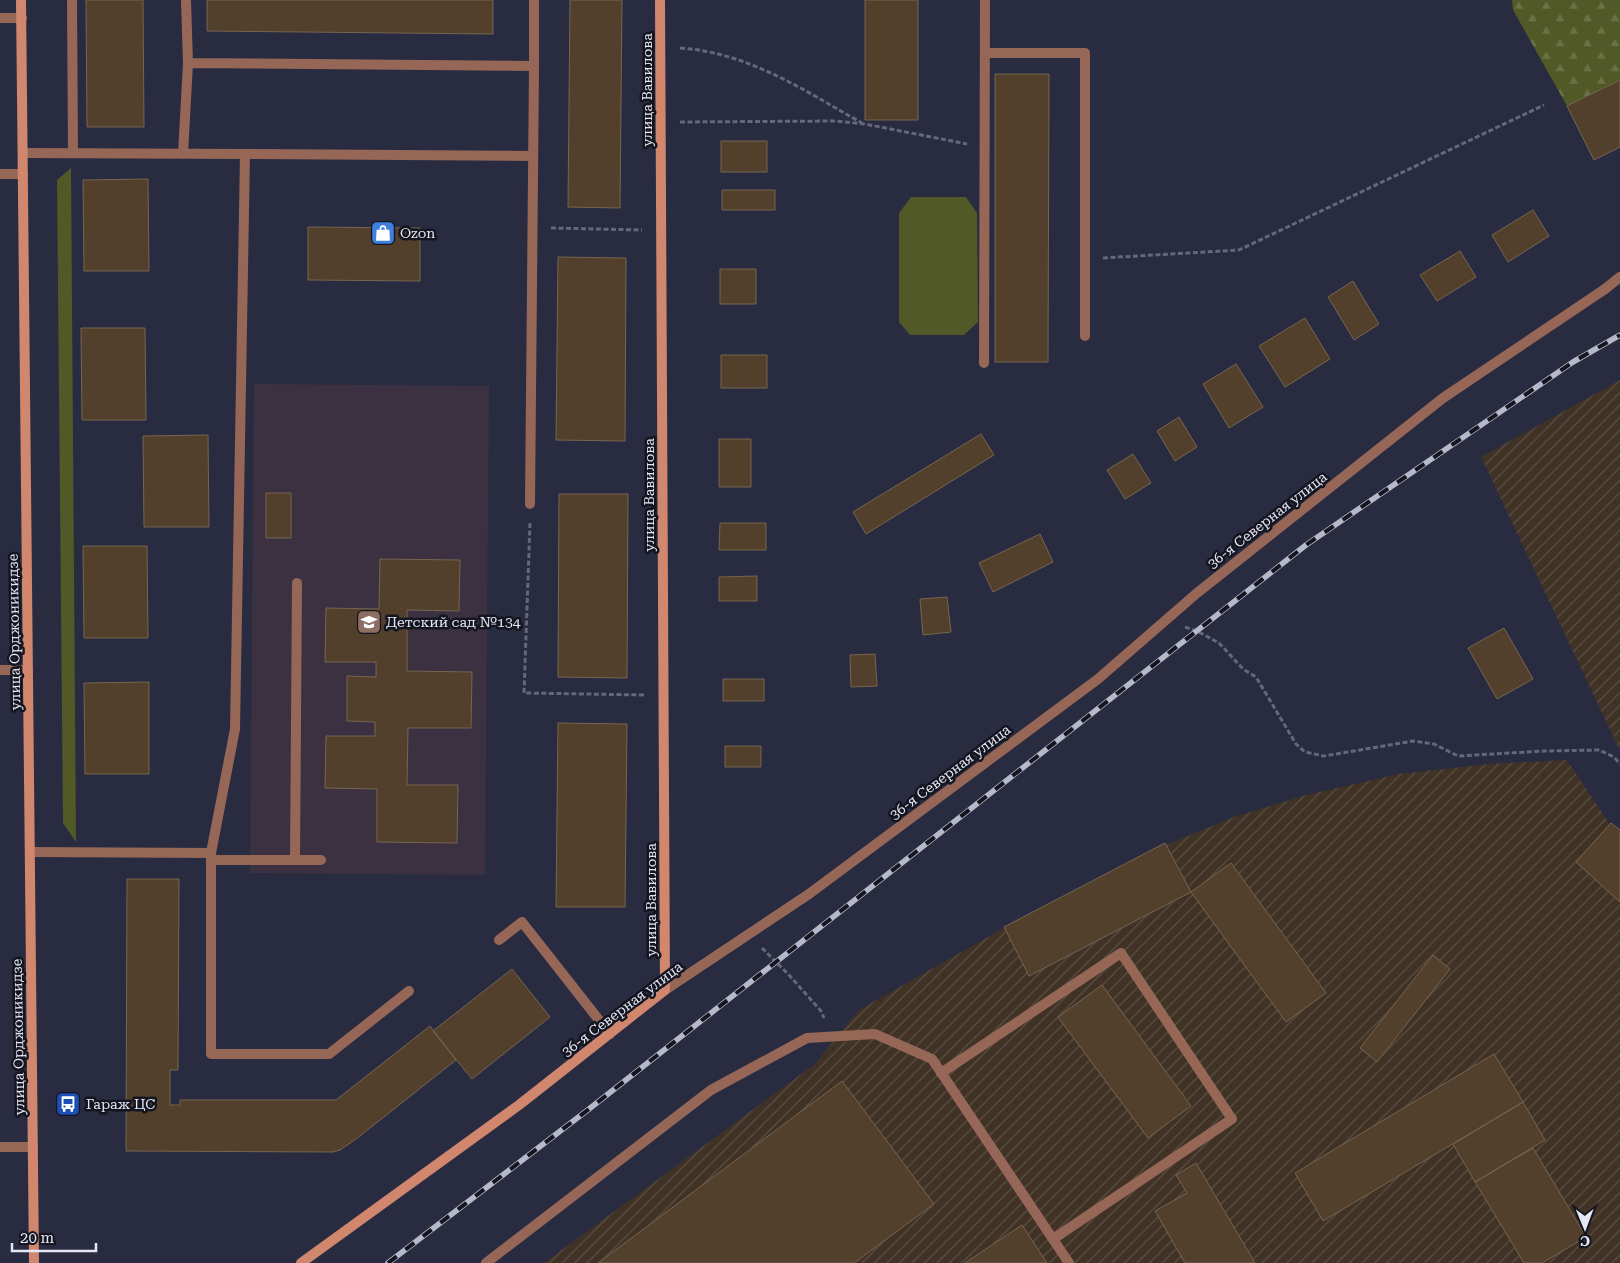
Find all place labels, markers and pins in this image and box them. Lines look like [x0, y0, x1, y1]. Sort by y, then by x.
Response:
shop icon: Ozon [370, 220, 396, 246]
place label: Ozon [400, 225, 435, 241]
school or university icon: Детский сад №134 [356, 609, 382, 635]
place label: Детский сад №134 [386, 614, 521, 630]
bus stop icon: Гараж ЦС [55, 1091, 81, 1117]
place label: Гараж ЦС [86, 1096, 155, 1112]

